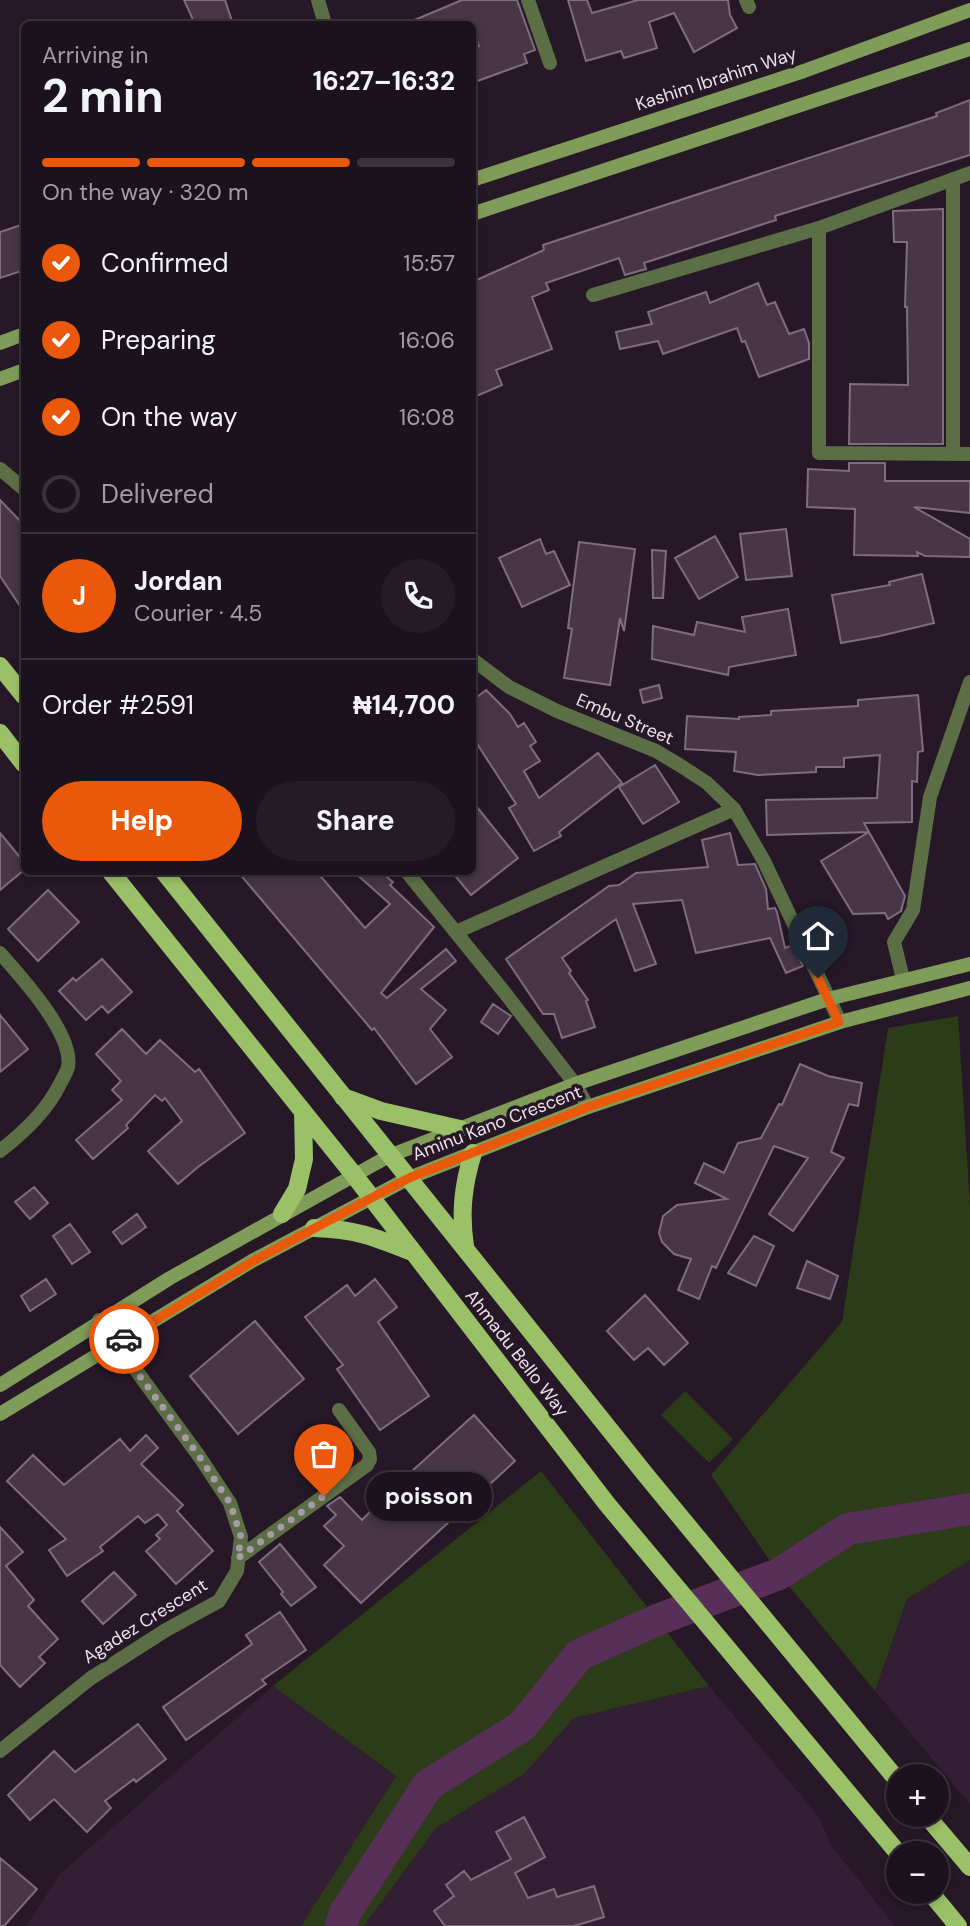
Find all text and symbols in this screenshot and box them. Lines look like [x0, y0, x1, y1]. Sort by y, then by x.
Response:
text: Arriving in [42, 40, 148, 70]
street label: Kashim Ibrahim Way [632, 42, 800, 116]
text: 16:27–16:32 [313, 64, 455, 98]
text: 2 min [42, 66, 164, 126]
text: On the way · 320 m [42, 177, 248, 207]
icon: check [42, 244, 80, 282]
text: Confirmed [101, 246, 228, 280]
text: 15:57 [403, 248, 455, 278]
icon: check [42, 321, 80, 359]
text: Preparing [101, 323, 216, 357]
text: 16:06 [399, 325, 455, 355]
icon: check [42, 398, 80, 436]
text: On the way [101, 400, 237, 434]
text: 16:08 [399, 402, 455, 432]
text: Delivered [101, 477, 214, 511]
button: phone [381, 559, 455, 633]
text: Jordan [134, 564, 223, 598]
text: J [72, 579, 86, 613]
text: Courier · 4.5 [134, 598, 262, 628]
text: Order #2591 [42, 688, 194, 722]
text: ₦14,700 [353, 688, 455, 722]
street label: Embu Street [573, 688, 677, 750]
button: Help [42, 781, 242, 861]
button: Share [256, 781, 455, 861]
pin [788, 906, 848, 978]
icon: home [799, 917, 837, 955]
street label: Aminu Kano Crescent [409, 1080, 585, 1166]
street label: Ahmadu Bello Way [460, 1284, 574, 1422]
courier [89, 1304, 159, 1374]
icon: car [105, 1320, 143, 1358]
pin [294, 1424, 354, 1496]
icon: bag [305, 1435, 343, 1473]
callout: poisson [366, 1472, 492, 1520]
text: poisson [385, 1481, 473, 1511]
street label: Agadez Crescent [78, 1573, 212, 1669]
map controls [886, 1764, 949, 1904]
button: + [886, 1764, 949, 1827]
button: − [886, 1841, 949, 1904]

